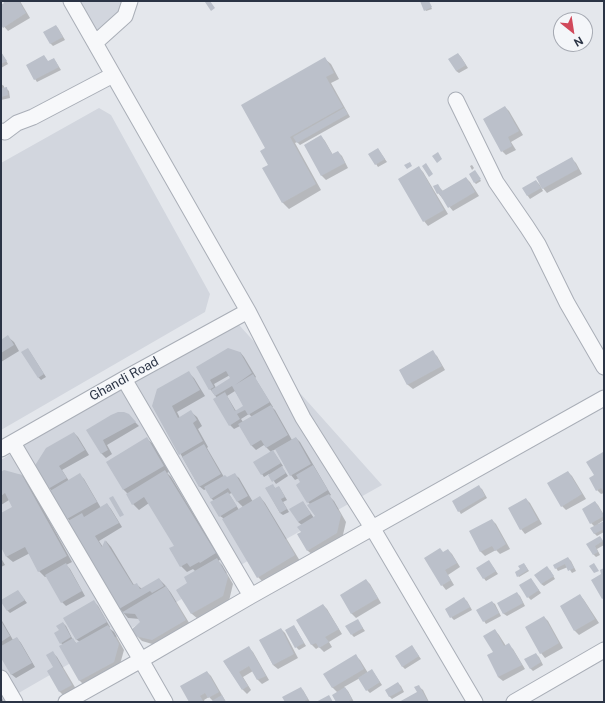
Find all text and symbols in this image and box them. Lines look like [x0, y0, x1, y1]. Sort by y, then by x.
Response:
north arrow [553, 12, 593, 52]
text: N [572, 34, 585, 49]
street label: Ghandi Road [87, 354, 161, 404]

